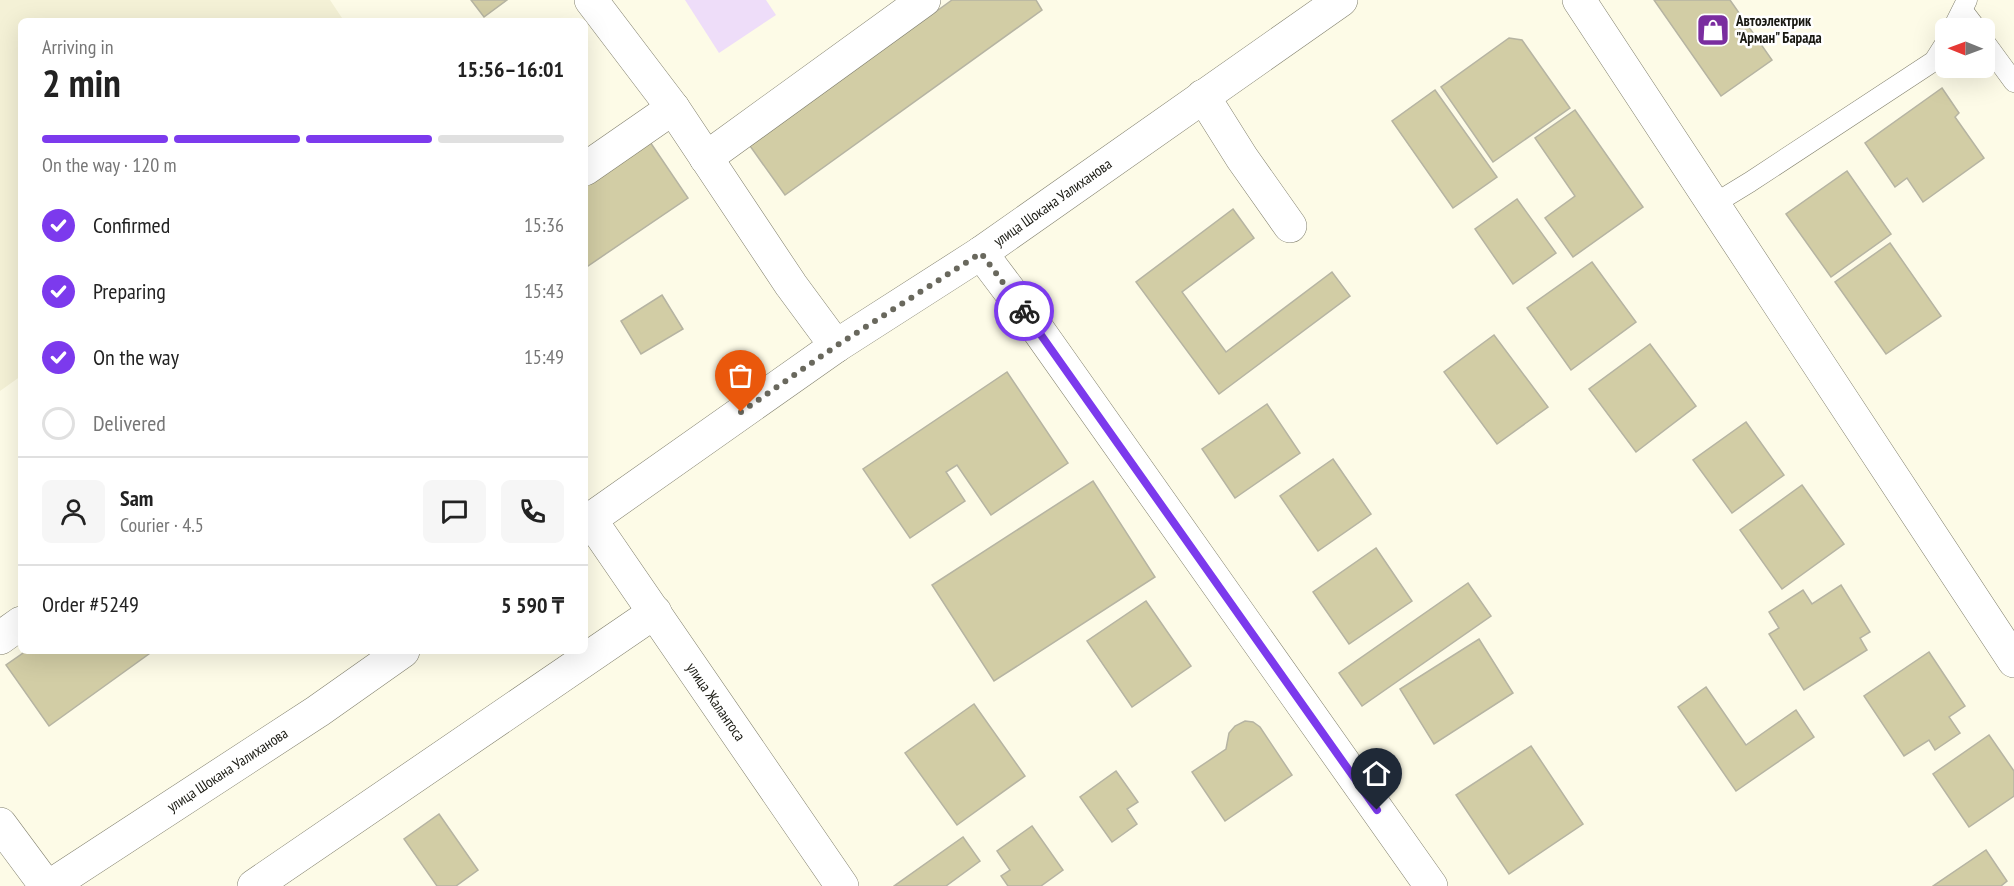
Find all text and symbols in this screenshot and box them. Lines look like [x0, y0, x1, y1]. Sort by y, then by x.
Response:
place label: Автоэлектрик "Арман" Барада [1735, 11, 1822, 47]
shop icon: Автоэлектрик "Арман" Барада [1695, 12, 1731, 48]
north arrow [1935, 18, 1995, 78]
map controls [1935, 18, 1995, 78]
text: Arriving in [42, 34, 114, 60]
text: 15:56–16:01 [457, 55, 564, 83]
text: 2 min [42, 57, 121, 108]
text: On the way · 120 m [42, 152, 177, 178]
street label: улица Шокана Уалиханова [990, 154, 1115, 250]
icon: check [42, 209, 75, 242]
text: Confirmed [93, 211, 170, 239]
text: 15:36 [524, 212, 564, 238]
icon: check [42, 275, 75, 308]
text: Preparing [93, 277, 166, 305]
text: 15:43 [524, 278, 564, 304]
courier [994, 281, 1054, 341]
icon: bike [1008, 295, 1041, 328]
icon: check [42, 341, 75, 374]
text: On the way [93, 343, 179, 371]
text: 15:49 [524, 344, 564, 370]
pin [715, 350, 766, 412]
icon: bag [724, 359, 757, 392]
text: Delivered [93, 409, 166, 437]
button: person [42, 480, 105, 543]
button: chat [423, 480, 486, 543]
button: phone [501, 480, 564, 543]
text: Sam [120, 484, 153, 512]
text: Courier · 4.5 [120, 512, 204, 538]
text: Order #5249 [42, 590, 139, 618]
text: 5 590 ₸ [501, 591, 564, 619]
street label: улица Жалантоса [683, 659, 750, 745]
street label: улица Шокана Уалиханова [163, 723, 291, 816]
pin [1351, 748, 1402, 810]
icon: home [1360, 757, 1393, 790]

